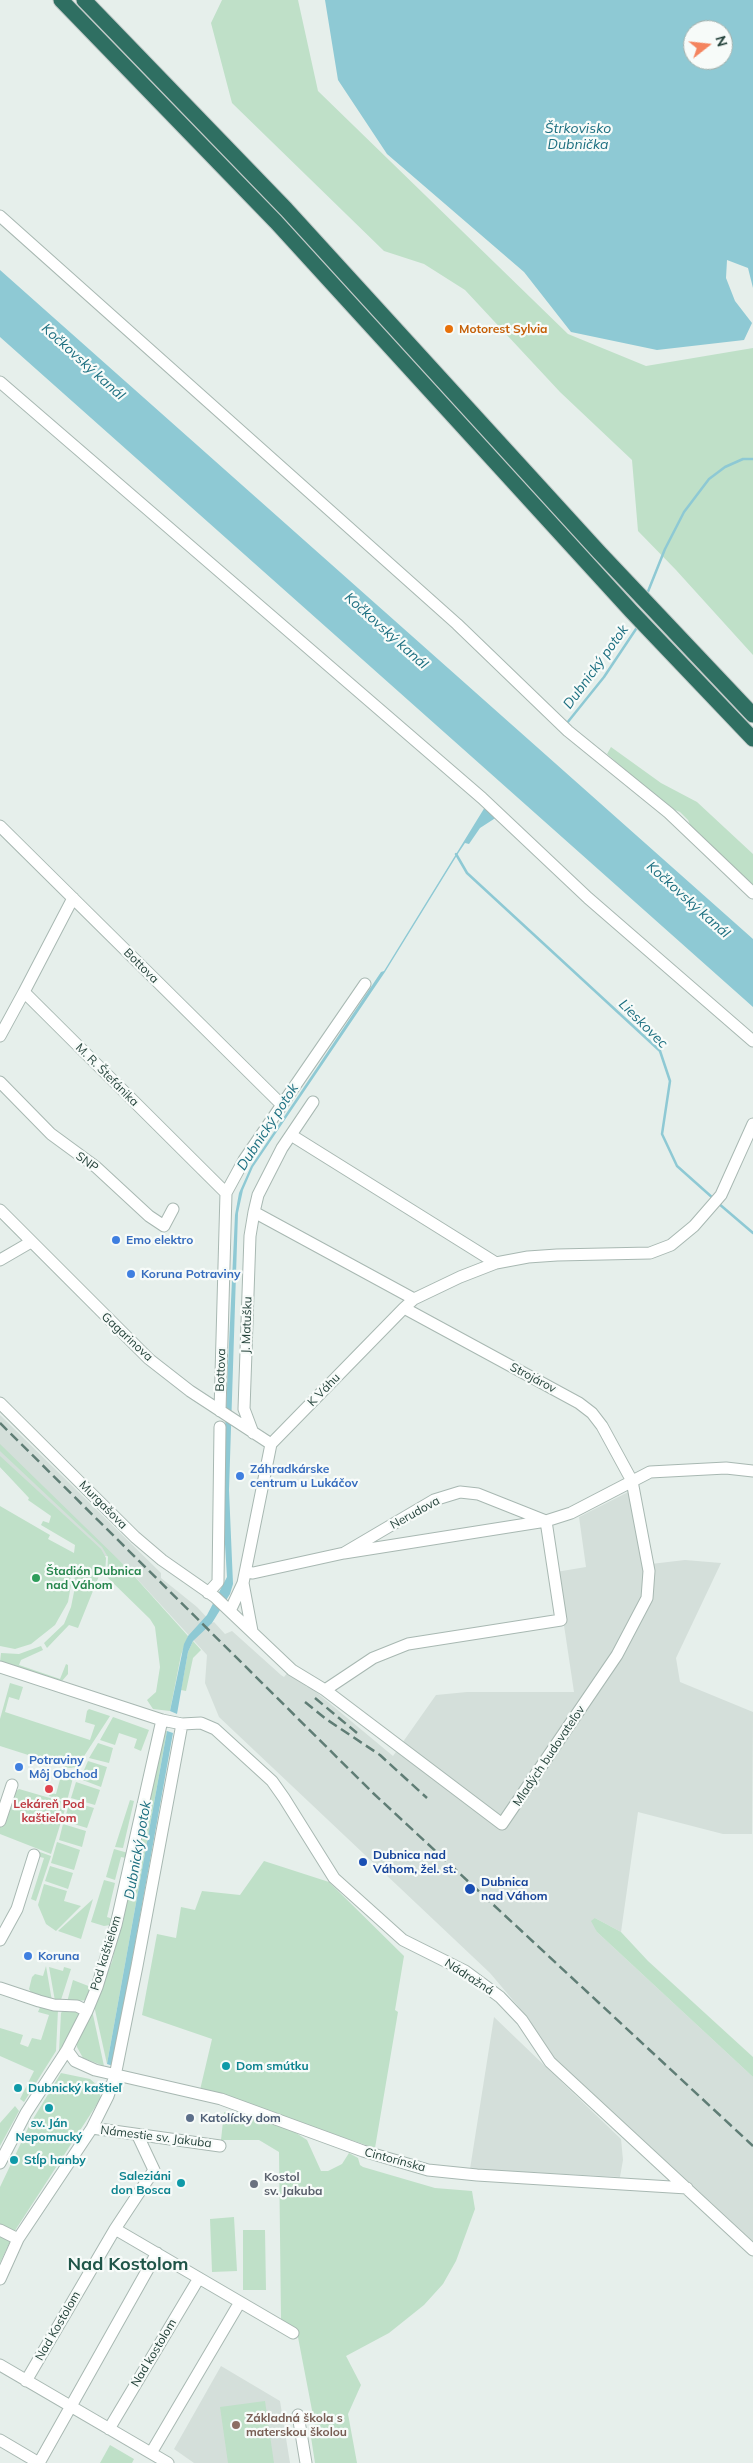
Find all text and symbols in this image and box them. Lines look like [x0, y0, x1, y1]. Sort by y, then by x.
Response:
north arrow [683, 20, 733, 70]
text: N [711, 34, 732, 49]
water label: Štrkovisko Dubnička [545, 121, 611, 154]
water label: Kočkovský kanál [38, 320, 128, 404]
place label: Motorest Sylvia [459, 322, 547, 336]
marker: Motorest Sylvia [443, 323, 455, 335]
water label: Kočkovský kanál [341, 589, 431, 673]
water label: Dubnický potok [560, 622, 632, 712]
water label: Kočkovský kanál [643, 858, 733, 942]
street label: Bottova [121, 946, 161, 986]
water label: Lieskovec [615, 996, 671, 1052]
street label: M. R. Štefánika [73, 1041, 141, 1109]
water label: Dubnický potok [234, 1081, 302, 1173]
street label: SNP [73, 1149, 101, 1175]
place label: Emo elektro [126, 1233, 193, 1247]
marker: Emo elektro [110, 1234, 122, 1246]
place label: Koruna Potraviny [141, 1267, 240, 1281]
marker: Koruna Potraviny [125, 1268, 137, 1280]
street label: J. Matušku [239, 1296, 255, 1354]
street label: Gagarinova [98, 1310, 156, 1364]
street label: Bottova [213, 1348, 229, 1392]
street label: Strojárov [507, 1360, 559, 1396]
street label: K Váhu [305, 1371, 343, 1409]
place label: Záhradkárske centrum u Lukáčov [250, 1462, 358, 1490]
marker: Záhradkárske centrum u Lukáčov [234, 1470, 246, 1482]
street label: Murgašova [76, 1478, 130, 1532]
street label: Nerudova [388, 1494, 442, 1532]
place label: Štadión Dubnica nad Váhom [46, 1564, 141, 1592]
marker: Štadión Dubnica nad Váhom [30, 1572, 42, 1584]
street label: Mladých budovateľov [510, 1703, 588, 1809]
place label: Potraviny Môj Obchod [29, 1753, 98, 1781]
marker: Potraviny Môj Obchod [13, 1761, 25, 1773]
marker: Lekáreň Pod kaštieľom [43, 1783, 55, 1795]
place label: Lekáreň Pod kaštieľom [13, 1797, 85, 1825]
water label: Dubnický potok [121, 1799, 155, 1901]
place label: Dubnica nad Váhom, žel. st. [373, 1848, 456, 1876]
marker: Dubnica nad Váhom, žel. st. [357, 1856, 369, 1868]
place label: Dubnica nad Váhom [481, 1875, 548, 1903]
marker: Dubnica nad Váhom [463, 1882, 477, 1896]
street label: Pod kaštieľom [88, 1914, 124, 1992]
place label: Koruna [38, 1949, 79, 1963]
marker: Koruna [22, 1950, 34, 1962]
street label: Nádražná [442, 1956, 496, 1998]
place label: Dom smútku [236, 2059, 309, 2073]
marker: Dom smútku [220, 2060, 232, 2072]
place label: Dubnický kaštieľ [28, 2081, 122, 2095]
marker: Dubnický kaštieľ [12, 2082, 24, 2094]
marker: sv. Ján Nepomucký [43, 2102, 55, 2114]
place label: Katolícky dom [200, 2111, 281, 2125]
marker: Katolícky dom [184, 2112, 196, 2124]
place label: sv. Ján Nepomucký [15, 2116, 83, 2144]
street label: Námestie sv. Jakuba [100, 2123, 212, 2151]
street label: Cintorínska [363, 2145, 427, 2175]
place label: Stĺp hanby [24, 2153, 86, 2167]
marker: Stĺp hanby [8, 2154, 20, 2166]
place label: Saleziáni don Bosca [111, 2169, 171, 2197]
place label: Kostol sv. Jakuba [264, 2170, 323, 2198]
marker: Saleziáni don Bosca [175, 2177, 187, 2189]
marker: Kostol sv. Jakuba [248, 2178, 260, 2190]
district label: Nad Kostolom [67, 2254, 189, 2276]
street label: Nad Kostolom [32, 2289, 84, 2363]
street label: Nad kostolom [128, 2317, 180, 2389]
place label: Základná škola s materskou školou [246, 2411, 347, 2439]
marker: Základná škola s materskou školou [230, 2419, 242, 2431]

